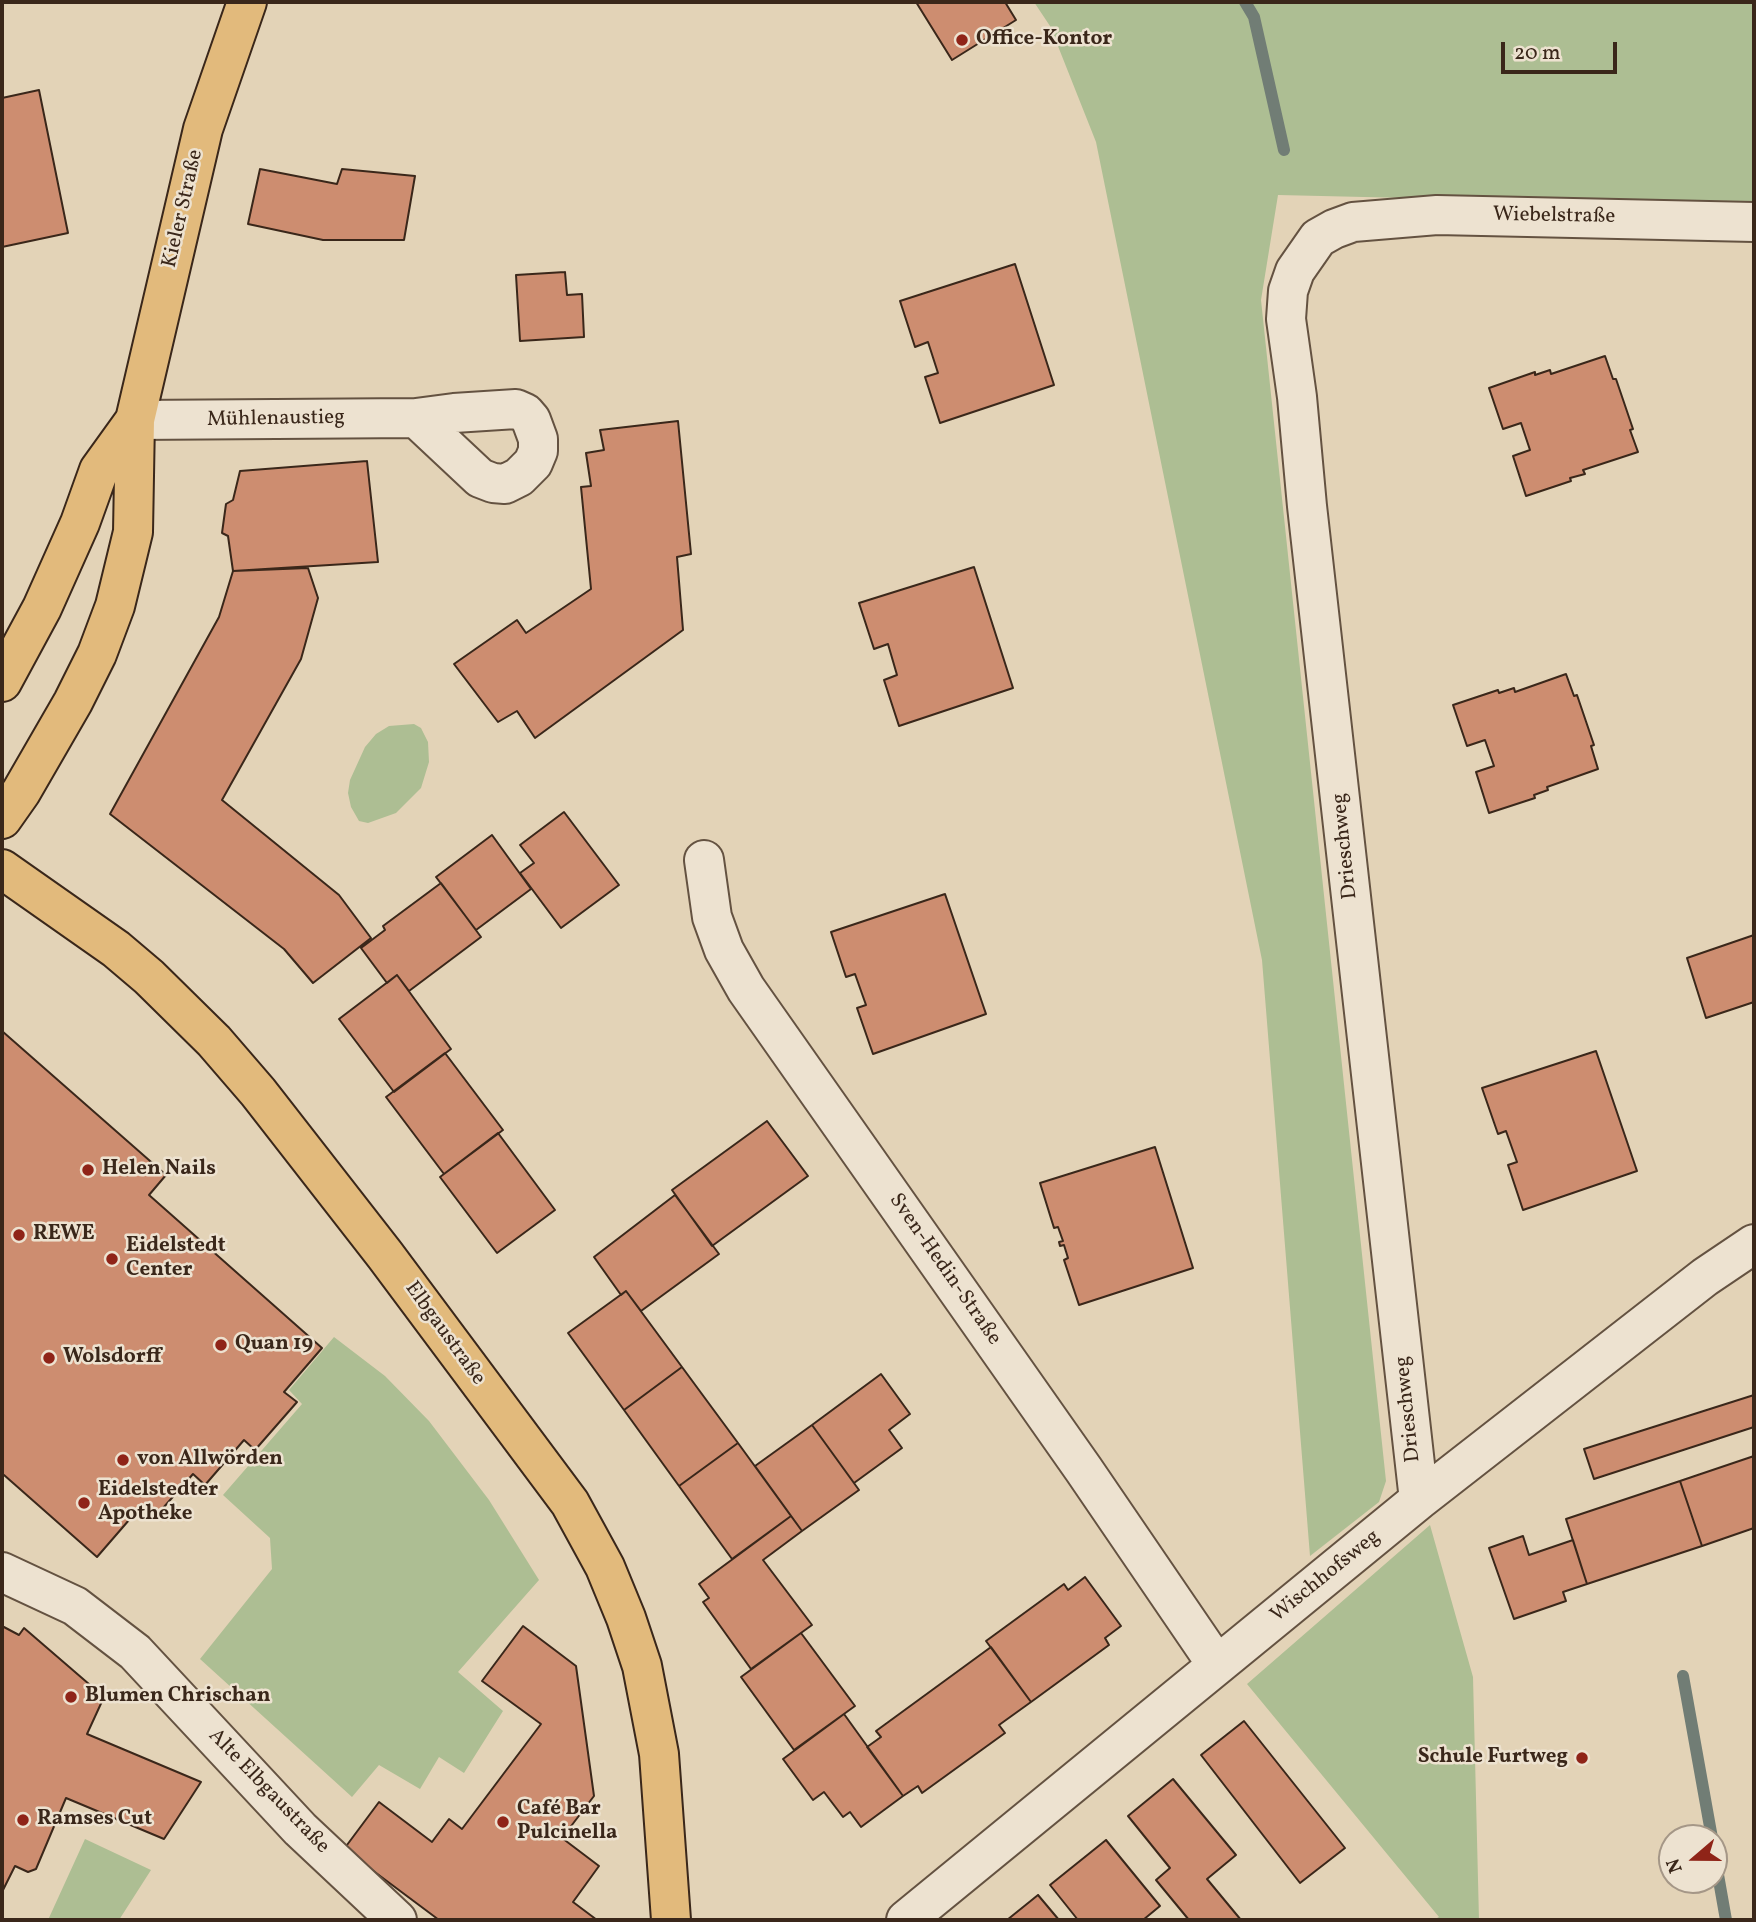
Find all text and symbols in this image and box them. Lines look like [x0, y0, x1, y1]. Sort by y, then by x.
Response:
place label: Office-Kontor [976, 27, 1112, 53]
scale bar [1504, 28, 1620, 72]
marker: Office-Kontor [954, 32, 970, 48]
text: 20 m [1514, 39, 1560, 68]
street label: Kieler Straße [158, 147, 210, 271]
street label: Wiebelstraße [1493, 203, 1615, 231]
street label: Mühlenaustieg [207, 406, 345, 434]
street label: Drieschweg [1328, 792, 1364, 900]
place label: Helen Nails [102, 1157, 216, 1183]
marker: Helen Nails [80, 1162, 96, 1178]
street label: Sven-Hedin-Straße [882, 1189, 1006, 1351]
place label: REWE [33, 1222, 95, 1248]
marker: REWE [11, 1227, 27, 1243]
place label: Eidelstedt Center [126, 1234, 226, 1284]
marker: Eidelstedt Center [104, 1251, 120, 1267]
street label: Elbgaustraße [398, 1277, 490, 1391]
place label: Quan 19 [235, 1332, 313, 1358]
marker: Quan 19 [213, 1337, 229, 1353]
place label: Wolsdorff [63, 1345, 161, 1371]
marker: Wolsdorff [41, 1350, 57, 1366]
street label: Drieschweg [1391, 1355, 1427, 1463]
place label: von Allwörden [137, 1447, 283, 1473]
marker: von Allwörden [115, 1452, 131, 1468]
place label: Eidelstedter Apotheke [98, 1478, 218, 1528]
marker: Eidelstedter Apotheke [76, 1495, 92, 1511]
street label: Wischhofsweg [1266, 1525, 1386, 1629]
place label: Blumen Chrischan [85, 1684, 271, 1710]
marker: Blumen Chrischan [63, 1689, 79, 1705]
street label: Alte Elbgaustraße [202, 1724, 334, 1860]
place label: Schule Furtweg [1418, 1745, 1568, 1771]
marker: Schule Furtweg [1574, 1750, 1590, 1766]
place label: Café Bar Pulcinella [517, 1797, 618, 1847]
place label: Ramses Cut [37, 1807, 152, 1833]
marker: Ramses Cut [15, 1812, 31, 1828]
marker: Café Bar Pulcinella [495, 1814, 511, 1830]
north arrow [1658, 1824, 1728, 1894]
text: N [1661, 1855, 1690, 1876]

